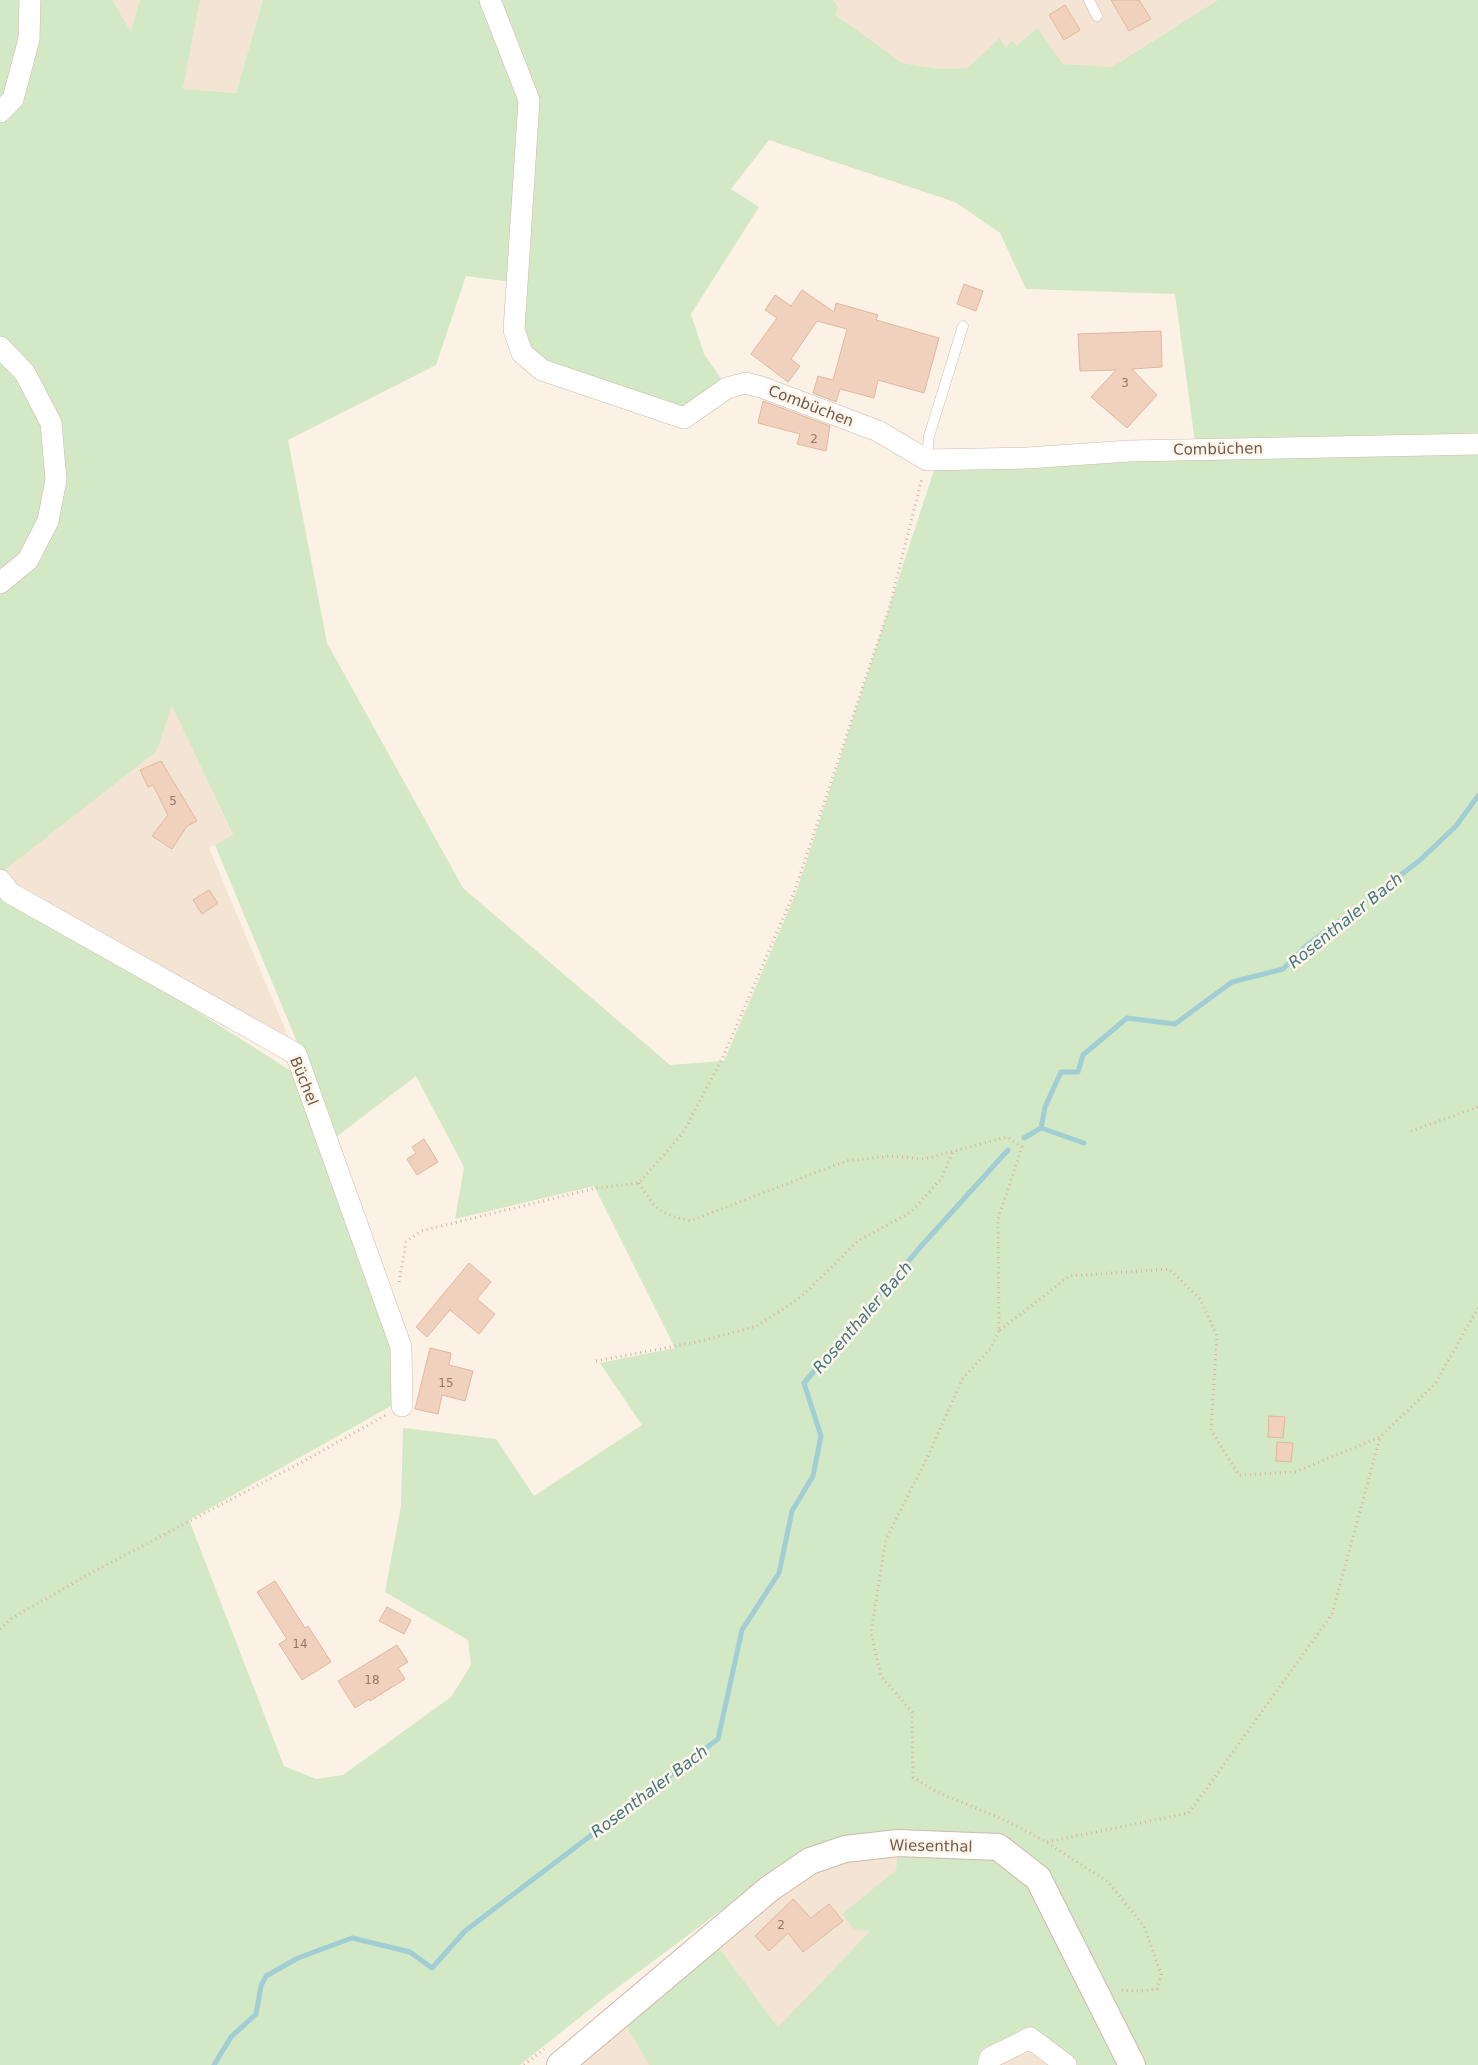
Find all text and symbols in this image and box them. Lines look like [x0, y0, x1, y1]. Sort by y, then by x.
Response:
house number: 3 [1121, 376, 1129, 390]
street label: Combüchen [766, 382, 856, 430]
house number: 2 [810, 432, 818, 446]
street label: Combüchen [1173, 439, 1263, 459]
house number: 5 [169, 794, 177, 808]
water label: Rosenthaler Bach [1284, 869, 1406, 972]
street label: Büchel [286, 1054, 322, 1108]
water label: Rosenthaler Bach [809, 1258, 916, 1377]
house number: 15 [438, 1376, 454, 1390]
house number: 14 [292, 1637, 308, 1651]
house number: 18 [364, 1673, 380, 1687]
water label: Rosenthaler Bach [587, 1741, 711, 1841]
street label: Wiesenthal [889, 1836, 973, 1856]
house number: 2 [777, 1918, 785, 1932]

